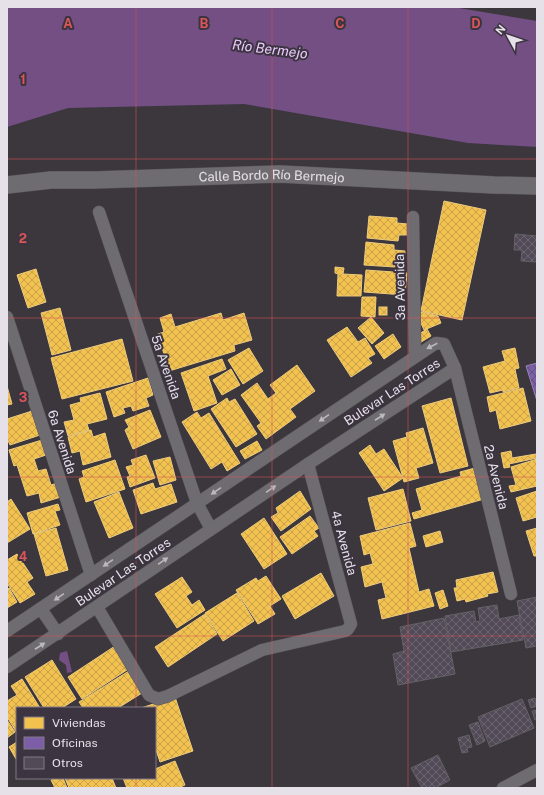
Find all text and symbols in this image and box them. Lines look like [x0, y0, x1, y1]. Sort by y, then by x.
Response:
text: A [63, 16, 73, 31]
text: B [200, 16, 209, 31]
text: C [335, 16, 345, 31]
text: D [471, 16, 481, 31]
north arrow [488, 16, 528, 56]
text: N [493, 22, 508, 37]
water label: Río Bermejo [231, 36, 309, 62]
text: 1 [20, 72, 26, 87]
street label: Calle Bordo Río Bermejo [198, 166, 345, 185]
text: 2 [19, 231, 27, 246]
street label: 3a Avenida [392, 254, 408, 320]
street label: 5a Avenida [148, 333, 184, 401]
one-way arrow [426, 343, 438, 349]
street label: Bulevar Las Torres [341, 355, 443, 429]
text: 3 [19, 390, 28, 405]
street label: 6a Avenida [45, 408, 79, 476]
one-way arrow [374, 413, 385, 421]
one-way arrow [319, 414, 329, 422]
street label: 2a Avenida [481, 443, 511, 511]
one-way arrow [266, 485, 276, 493]
one-way arrow [211, 487, 221, 495]
street label: 4a Avenida [328, 509, 360, 577]
street label: Bulevar Las Torres [73, 535, 173, 609]
text: 4 [19, 549, 28, 564]
one-way arrow [158, 557, 169, 565]
one-way arrow [103, 559, 113, 567]
one-way arrow [53, 593, 64, 601]
one-way arrow [34, 642, 45, 649]
legend [16, 707, 156, 779]
text: Viviendas [52, 716, 106, 730]
text: Oficinas [52, 736, 98, 750]
text: Otros [52, 756, 83, 770]

